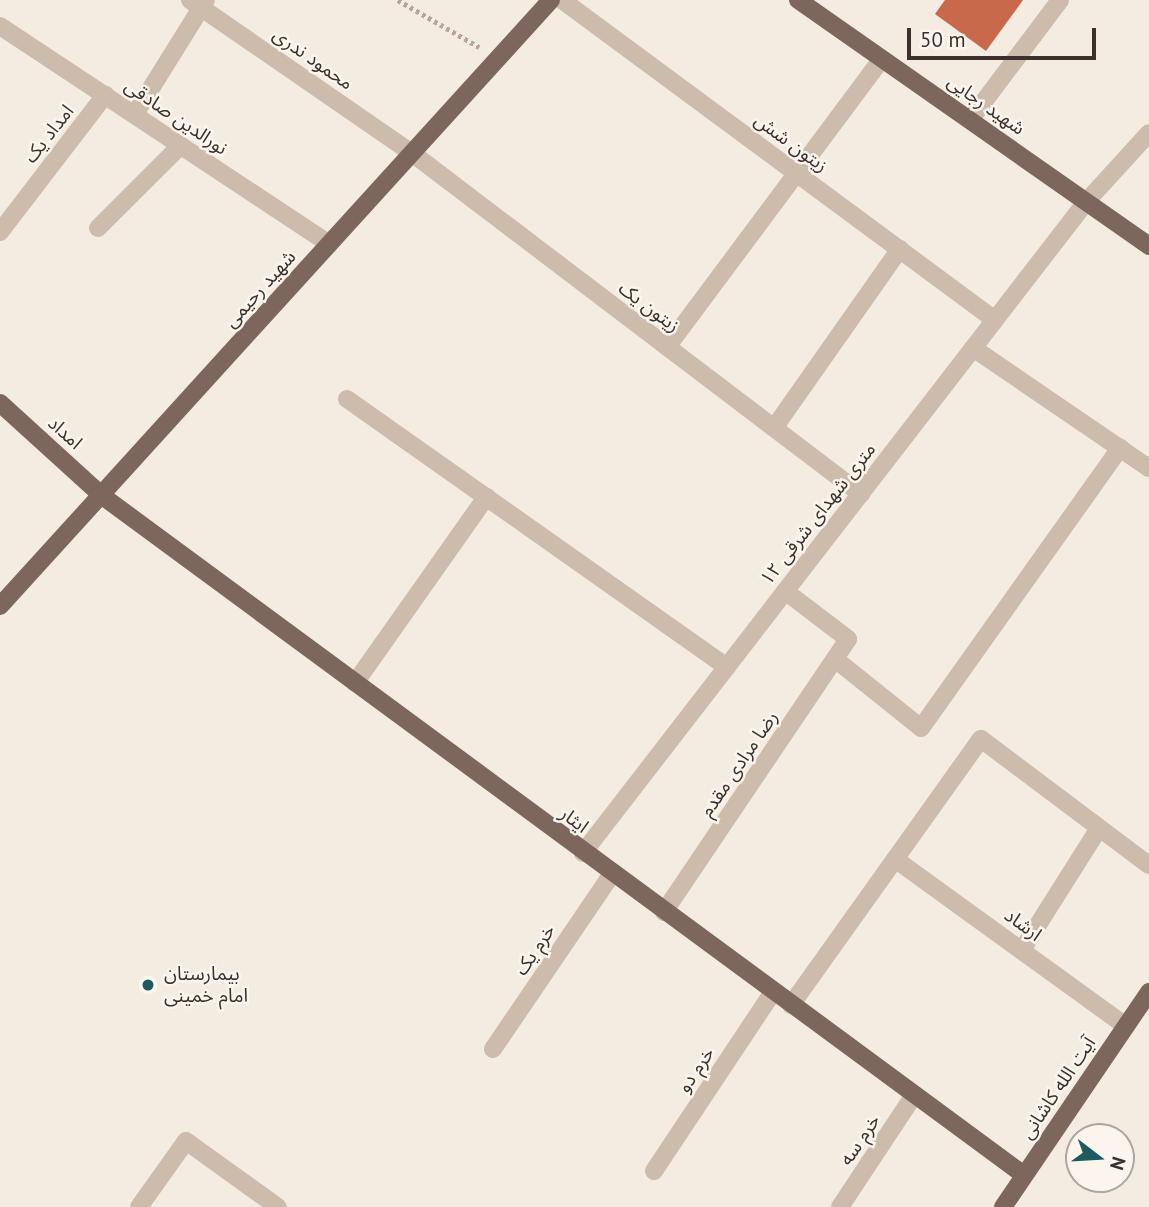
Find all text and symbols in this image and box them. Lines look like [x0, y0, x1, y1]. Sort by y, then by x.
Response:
scale bar [911, 14, 1100, 58]
street label: محمود ندری [268, 23, 358, 95]
text: 50 m [920, 26, 966, 53]
street label: شهید رجایی [943, 70, 1029, 140]
street label: نورالدین صادقی [120, 74, 232, 160]
street label: امداد یک [19, 100, 79, 168]
street label: زیتون شش [750, 109, 832, 177]
street label: شهید رحیمی [219, 246, 301, 332]
street label: زیتون یک [614, 277, 684, 337]
street label: امداد [43, 412, 87, 454]
street label: ۱۲ متری شهدای شرقی [755, 438, 881, 590]
street label: رضا مرادی مقدم [695, 707, 783, 821]
street label: ایثار [555, 802, 593, 838]
street label: ارشاد [1000, 904, 1046, 946]
street label: خرم یک [510, 920, 560, 980]
place label: بیمارستان امام خمینی [164, 963, 248, 1007]
marker: بیمارستان امام خمینی [138, 975, 158, 995]
street label: آیت الله کاشانی [1015, 1033, 1101, 1143]
street label: خرم دو [673, 1043, 719, 1097]
street label: خرم سه [835, 1110, 885, 1170]
north arrow [1065, 1123, 1135, 1193]
text: N [1105, 1154, 1131, 1173]

